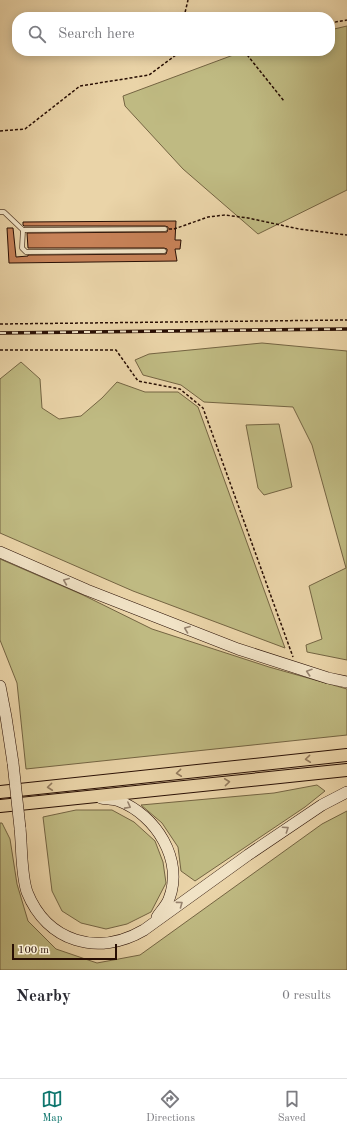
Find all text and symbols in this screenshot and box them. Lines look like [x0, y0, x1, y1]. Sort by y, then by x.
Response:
search box [12, 12, 335, 56]
icon: search [26, 23, 48, 45]
text: Search here [58, 27, 135, 42]
one-way arrow [63, 577, 70, 585]
one-way arrow [183, 625, 190, 633]
one-way arrow [306, 668, 313, 677]
one-way arrow [305, 754, 311, 763]
one-way arrow [176, 768, 182, 777]
one-way arrow [224, 778, 230, 787]
one-way arrow [47, 782, 53, 791]
one-way arrow [124, 801, 131, 808]
one-way arrow [282, 826, 289, 834]
one-way arrow [176, 902, 183, 909]
scale bar [12, 942, 117, 961]
text: 100 m [18, 945, 49, 956]
text: Nearby [16, 988, 71, 1005]
text: 0 results [282, 989, 331, 1002]
tab: Map [41, 1088, 63, 1126]
tab: Directions [146, 1088, 195, 1126]
tab: Saved [278, 1088, 306, 1126]

